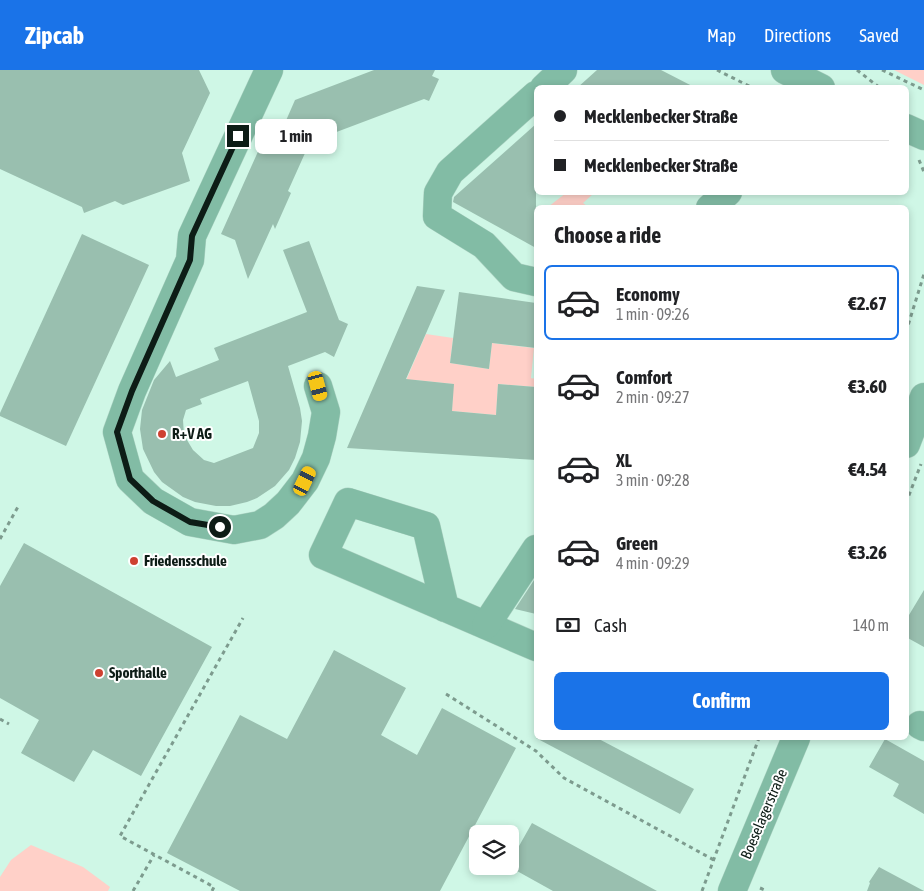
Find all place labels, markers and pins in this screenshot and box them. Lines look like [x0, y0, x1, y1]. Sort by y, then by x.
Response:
place label: R+V AG [172, 425, 212, 442]
marker: R+V AG [156, 428, 168, 440]
place label: Friedensschule [144, 552, 227, 569]
marker: Friedensschule [128, 555, 140, 567]
place label: Sporthalle [109, 664, 167, 681]
marker: Sporthalle [93, 667, 105, 679]

